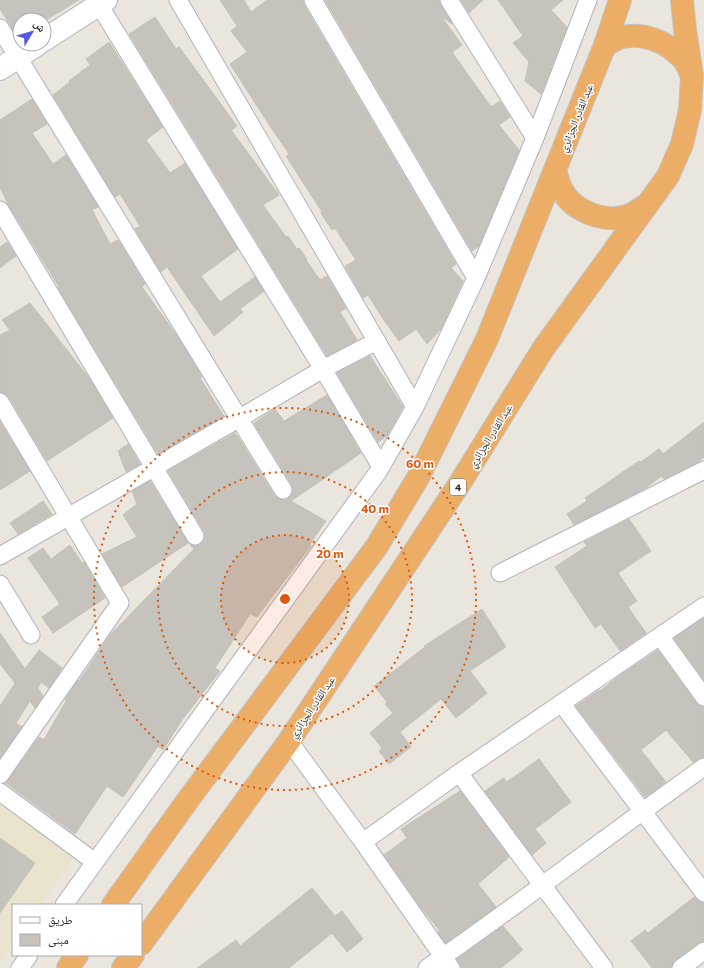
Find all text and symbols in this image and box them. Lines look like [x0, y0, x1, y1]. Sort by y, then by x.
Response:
north arrow [12, 12, 52, 52]
text: ش [30, 17, 49, 36]
street label: عبد القادر الجزائري [556, 81, 598, 155]
street label: عبد القادر الجزائري [465, 401, 517, 471]
text: 60 m [406, 456, 434, 470]
road number: 4 [450, 479, 466, 495]
text: 40 m [361, 501, 389, 515]
text: 20 m [316, 546, 344, 560]
centre of rings [278, 592, 292, 606]
street label: عبد القادر الجزائري [286, 673, 340, 742]
legend [12, 904, 142, 956]
text: طريق [48, 912, 73, 927]
text: مبنى [48, 932, 69, 947]

